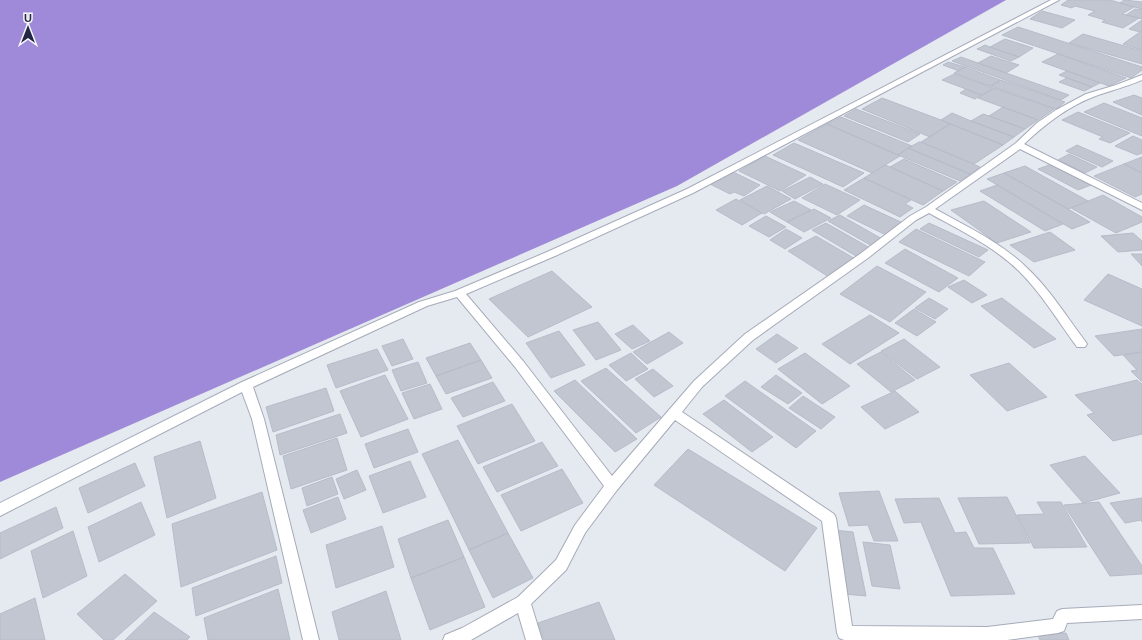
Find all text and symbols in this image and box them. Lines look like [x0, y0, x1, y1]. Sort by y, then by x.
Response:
north arrow [8, 8, 48, 48]
text: U [24, 12, 32, 24]

